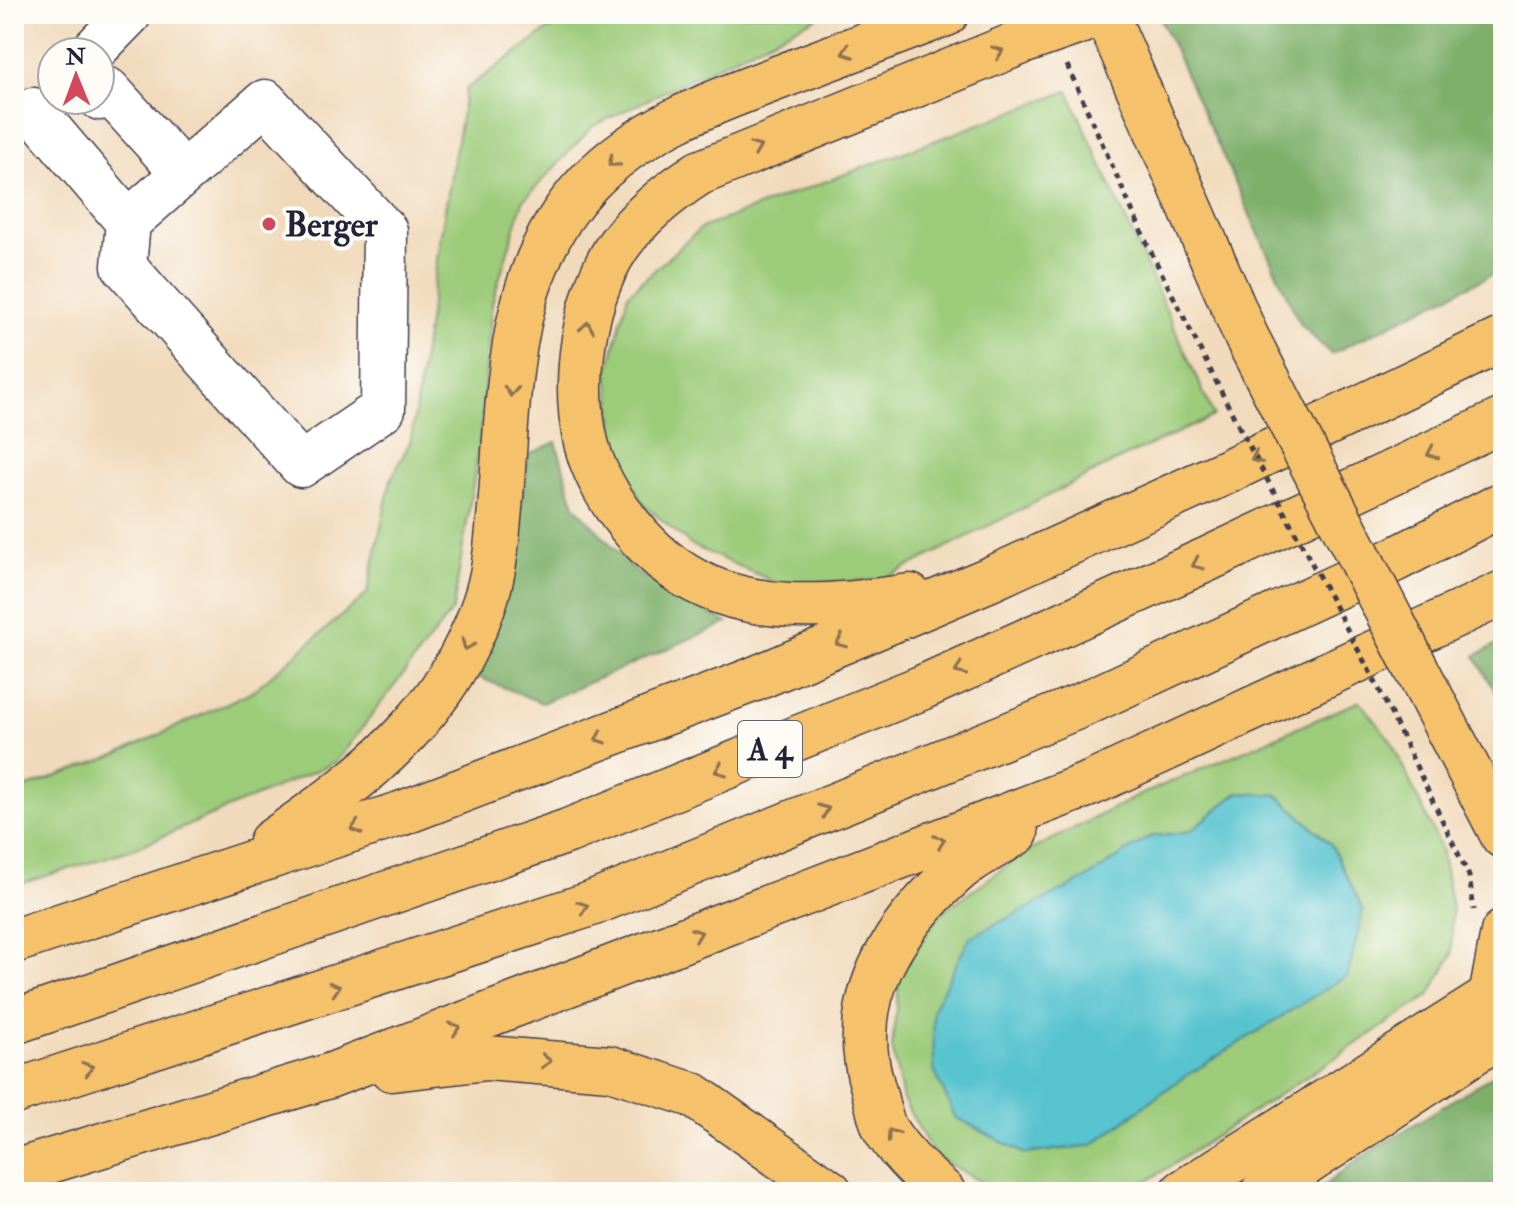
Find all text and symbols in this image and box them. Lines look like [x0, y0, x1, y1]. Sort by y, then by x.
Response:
north arrow [36, 36, 116, 116]
one-way arrow [841, 42, 855, 59]
text: N [65, 43, 86, 71]
one-way arrow [990, 45, 1004, 61]
one-way arrow [748, 141, 762, 157]
one-way arrow [608, 152, 623, 167]
place label: Berger [285, 204, 379, 247]
marker: Berger [260, 215, 278, 233]
one-way arrow [577, 321, 594, 334]
one-way arrow [503, 385, 520, 398]
one-way arrow [1426, 443, 1441, 459]
one-way arrow [1250, 448, 1264, 464]
one-way arrow [1191, 554, 1205, 570]
one-way arrow [835, 633, 849, 649]
one-way arrow [460, 637, 476, 651]
one-way arrow [954, 661, 968, 677]
road number: A 4 [738, 721, 802, 777]
one-way arrow [594, 728, 608, 745]
one-way arrow [714, 760, 728, 776]
one-way arrow [816, 803, 830, 820]
one-way arrow [350, 819, 363, 835]
one-way arrow [932, 834, 946, 851]
one-way arrow [575, 900, 589, 916]
one-way arrow [689, 927, 703, 944]
one-way arrow [328, 981, 342, 997]
one-way arrow [447, 1021, 461, 1038]
one-way arrow [540, 1052, 553, 1069]
one-way arrow [81, 1061, 94, 1077]
one-way arrow [887, 1128, 902, 1143]

